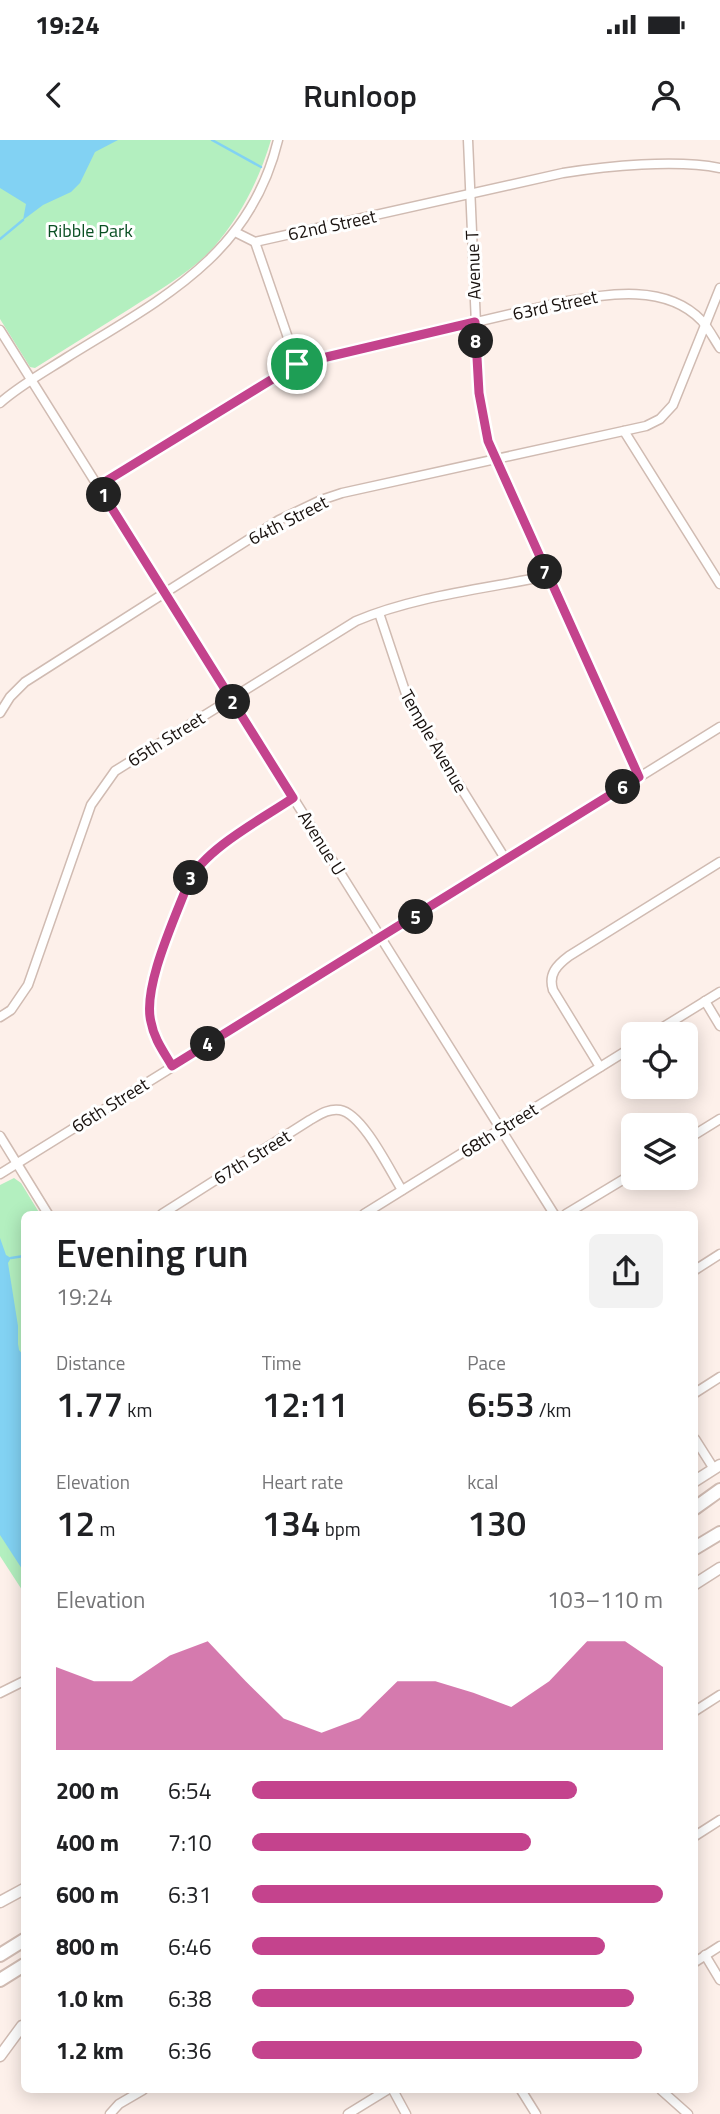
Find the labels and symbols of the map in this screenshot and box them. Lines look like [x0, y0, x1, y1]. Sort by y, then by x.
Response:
street label: 62nd Street [285, 202, 379, 248]
park label: Ribble Park [47, 217, 133, 244]
street label: Avenue T [458, 229, 488, 300]
street label: 63rd Street [510, 283, 601, 327]
pin: 8 [458, 324, 494, 358]
pin [267, 334, 327, 394]
pin: 1 [86, 478, 122, 512]
street label: 64th Street [243, 488, 333, 552]
pin: 7 [528, 554, 562, 590]
pin: 2 [216, 684, 250, 720]
street label: Temple Avenue [394, 684, 474, 798]
street label: 65th Street [122, 704, 210, 773]
pin: 6 [606, 770, 640, 804]
street label: Avenue U [292, 805, 352, 881]
pin: 3 [174, 860, 208, 896]
pin: 5 [398, 900, 434, 934]
pin: 4 [190, 1026, 226, 1062]
street label: 66th Street [66, 1070, 154, 1139]
street label: 68th Street [455, 1095, 543, 1164]
street label: 67th Street [208, 1122, 296, 1191]

